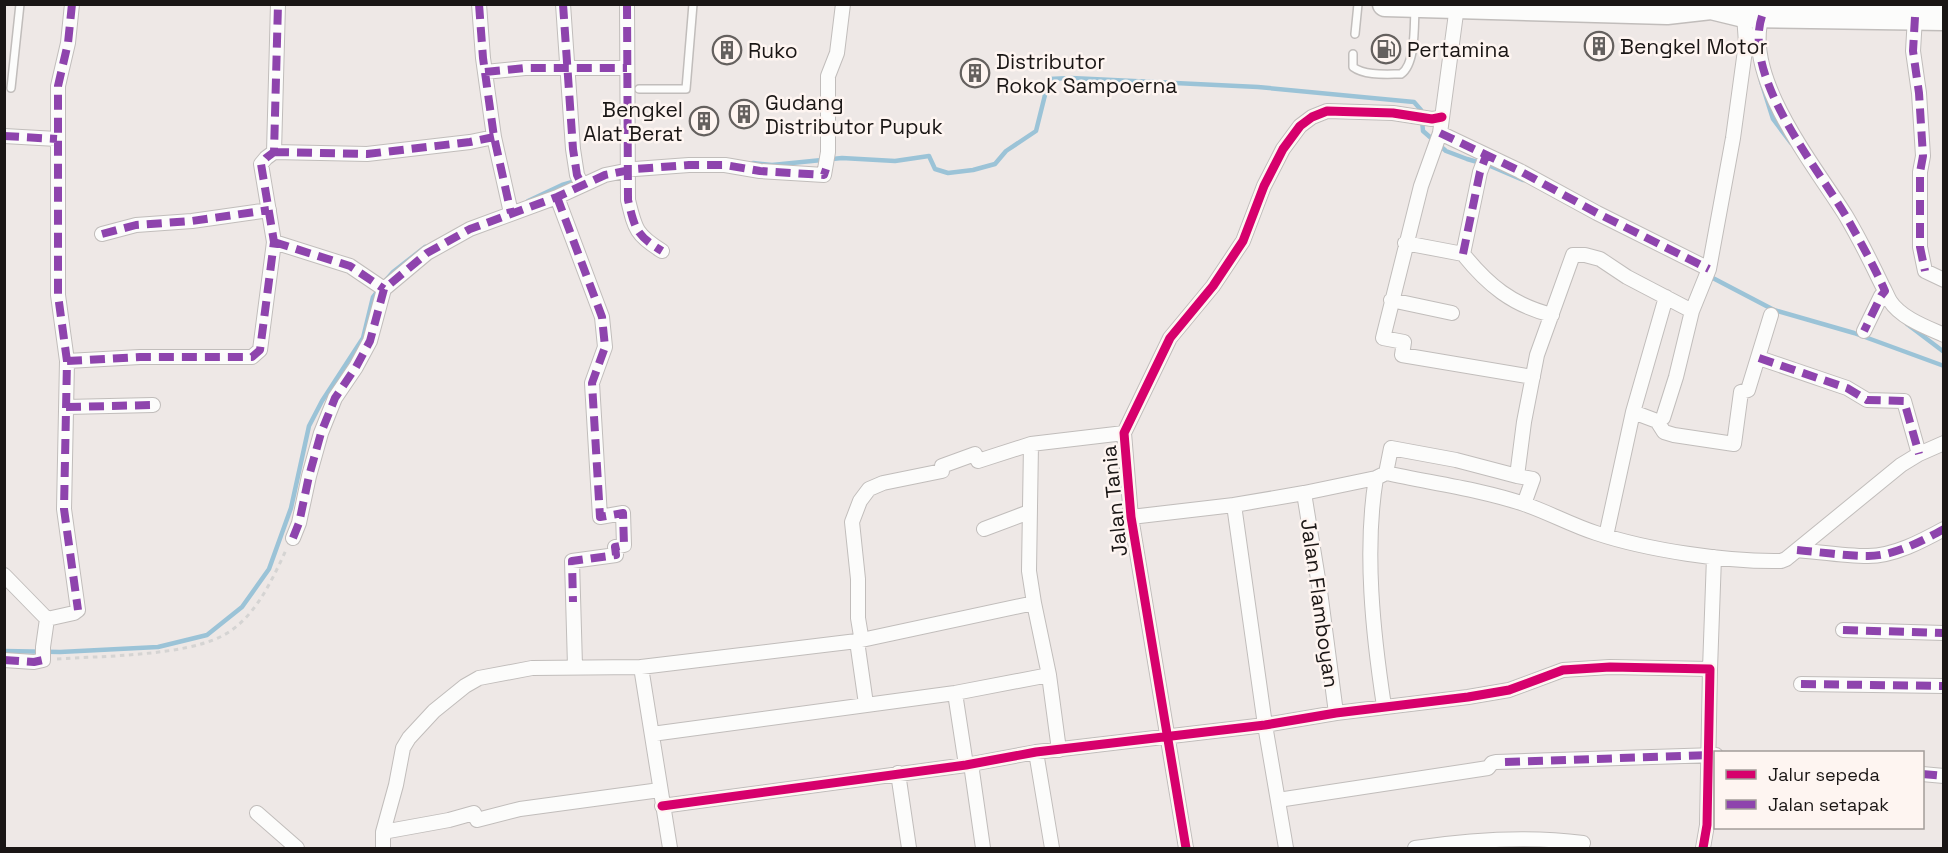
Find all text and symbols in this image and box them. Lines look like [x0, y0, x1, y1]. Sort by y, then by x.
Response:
building icon: Bengkel Motor [1583, 30, 1615, 62]
fuel station icon: Pertamina [1370, 33, 1402, 65]
place label: Bengkel Motor [1620, 33, 1767, 60]
building icon: Ruko [711, 34, 743, 66]
place label: Pertamina [1407, 36, 1509, 63]
place label: Ruko [748, 37, 798, 64]
place label: Distributor Rokok Sampoerna [996, 48, 1177, 99]
building icon: Distributor Rokok Sampoerna [959, 57, 991, 89]
place label: Gudang Distributor Pupuk [765, 89, 943, 140]
place label: Bengkel Alat Berat [583, 96, 683, 147]
building icon: Gudang Distributor Pupuk [728, 98, 760, 130]
building icon: Bengkel Alat Berat [688, 105, 720, 137]
street label: Jalan Tania [1095, 444, 1133, 558]
street label: Jalan Flamboyan [1295, 517, 1345, 689]
legend [1714, 751, 1924, 829]
text: Jalur sepeda [1768, 763, 1880, 786]
text: Jalan setapak [1768, 793, 1889, 816]

